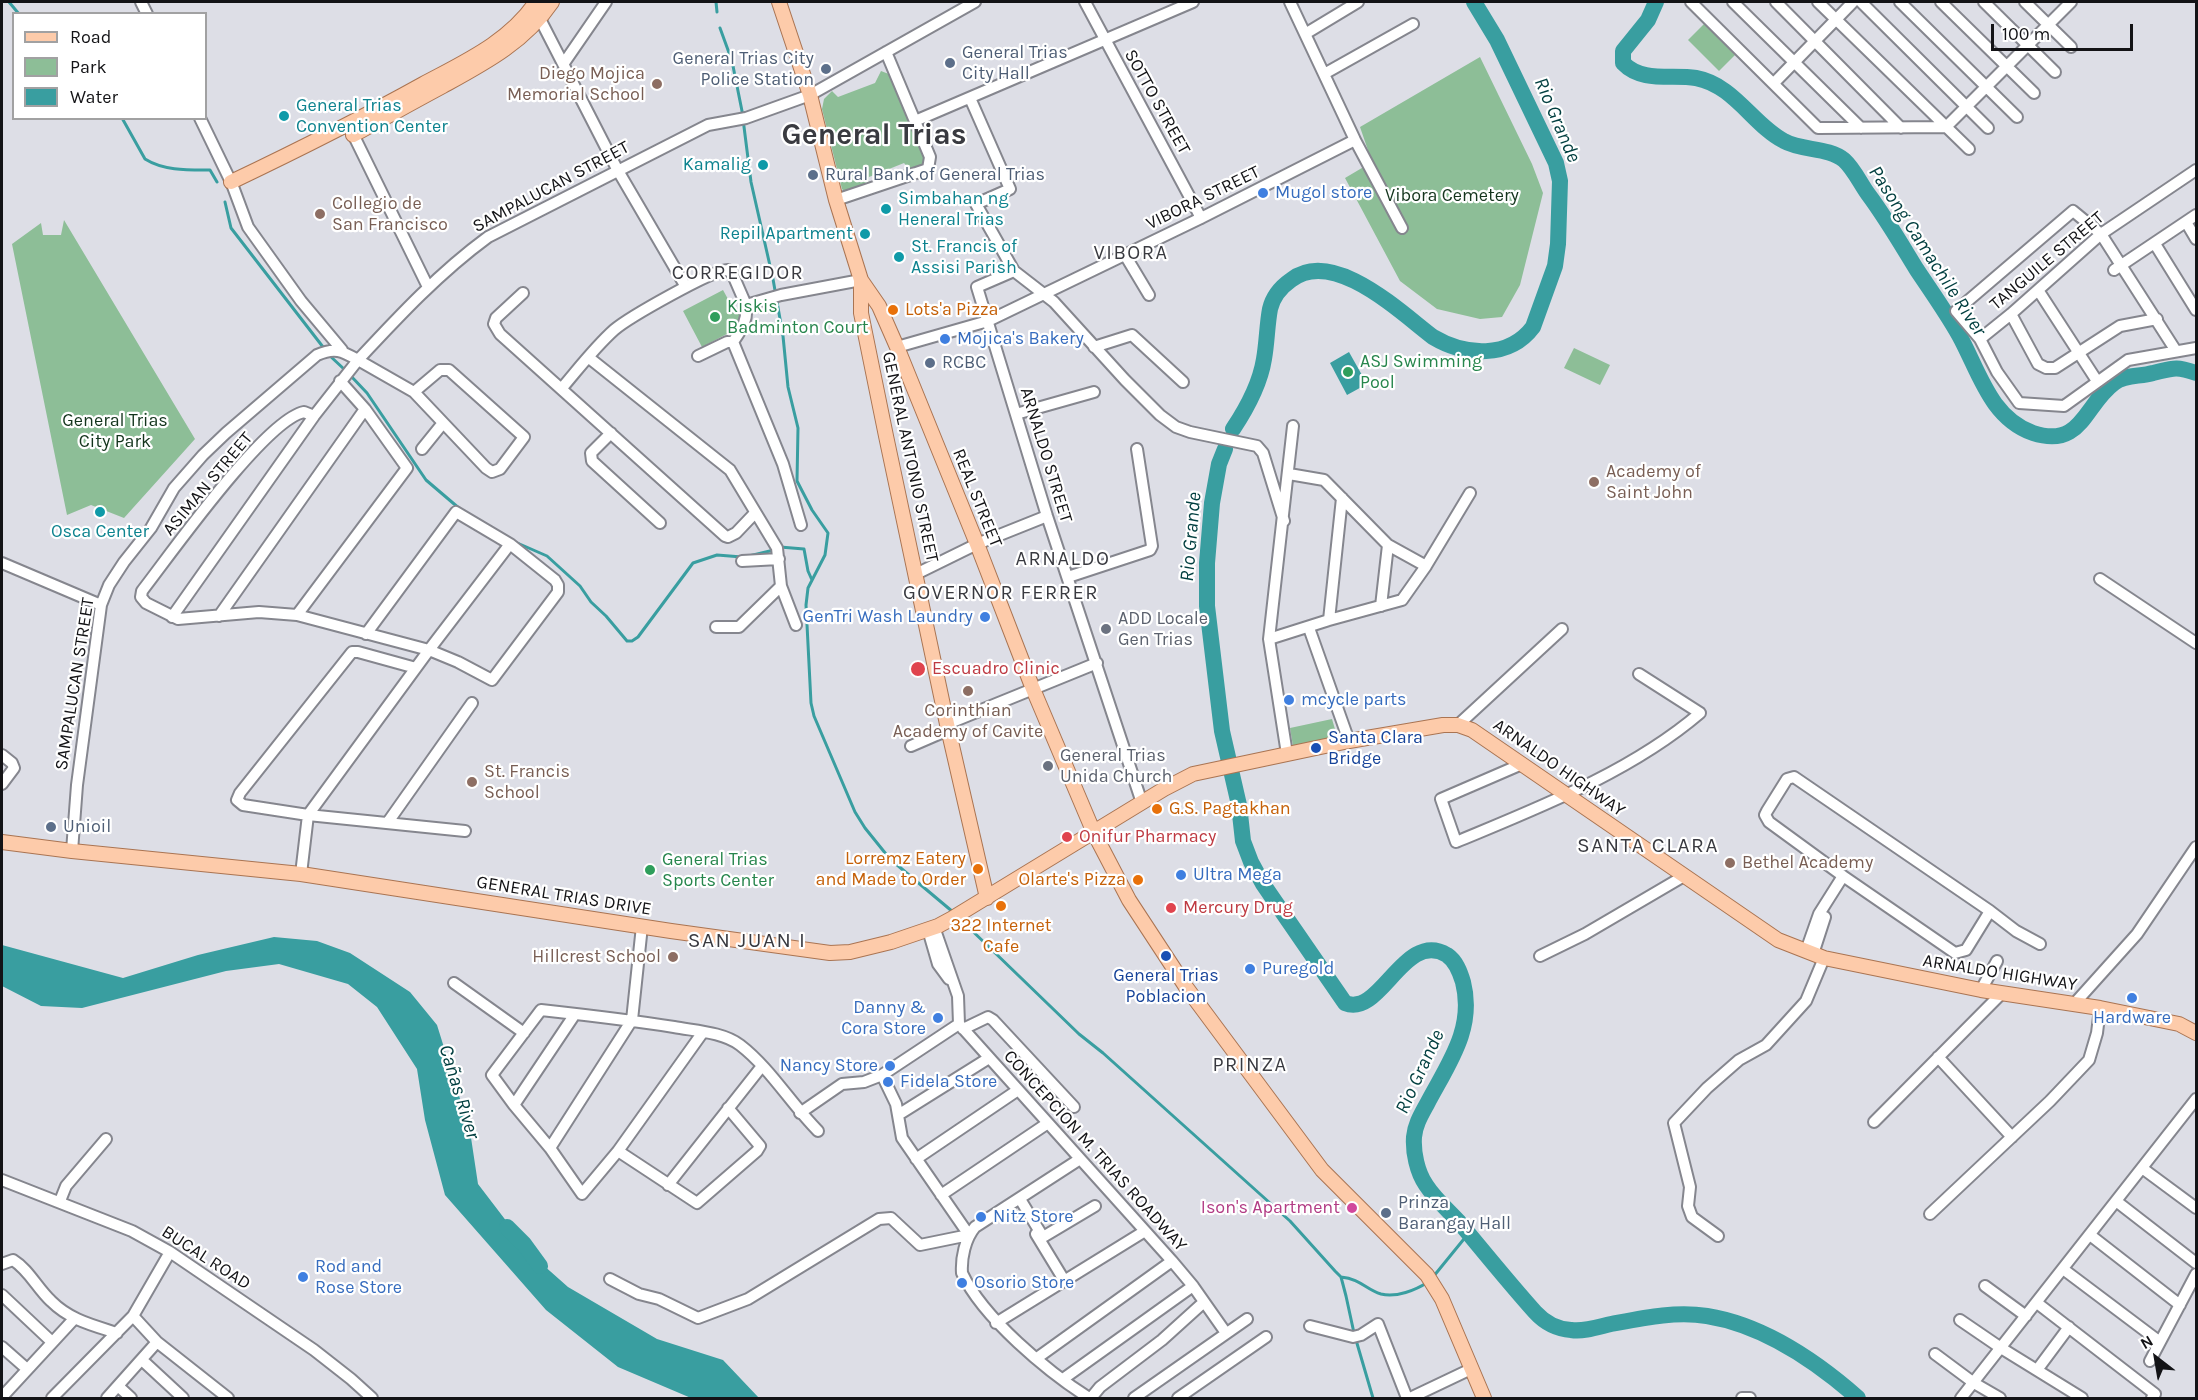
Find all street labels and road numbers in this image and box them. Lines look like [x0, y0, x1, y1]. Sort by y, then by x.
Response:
street label: SOTTO STREET [1119, 46, 1195, 158]
street label: SAMPALUCAN STREET [469, 137, 633, 237]
street label: VIBORA STREET [1143, 161, 1263, 235]
street label: TANGUILE STREET [1986, 207, 2108, 315]
street label: GENERAL ANTONIO STREET [877, 350, 943, 564]
street label: ARNALDO STREET [1015, 385, 1077, 525]
street label: ASIMAN STREET [158, 428, 258, 540]
street label: REAL STREET [947, 446, 1007, 550]
street label: SAMPALUCAN STREET [51, 596, 99, 772]
street label: ARNALDO HIGHWAY [1489, 714, 1629, 822]
street label: GENERAL TRIAS DRIVE [475, 871, 653, 921]
street label: ARNALDO HIGHWAY [1921, 950, 2079, 996]
street label: CONCEPCION M. TRIAS ROADWAY [999, 1046, 1191, 1256]
street label: BUCAL ROAD [157, 1221, 255, 1295]

